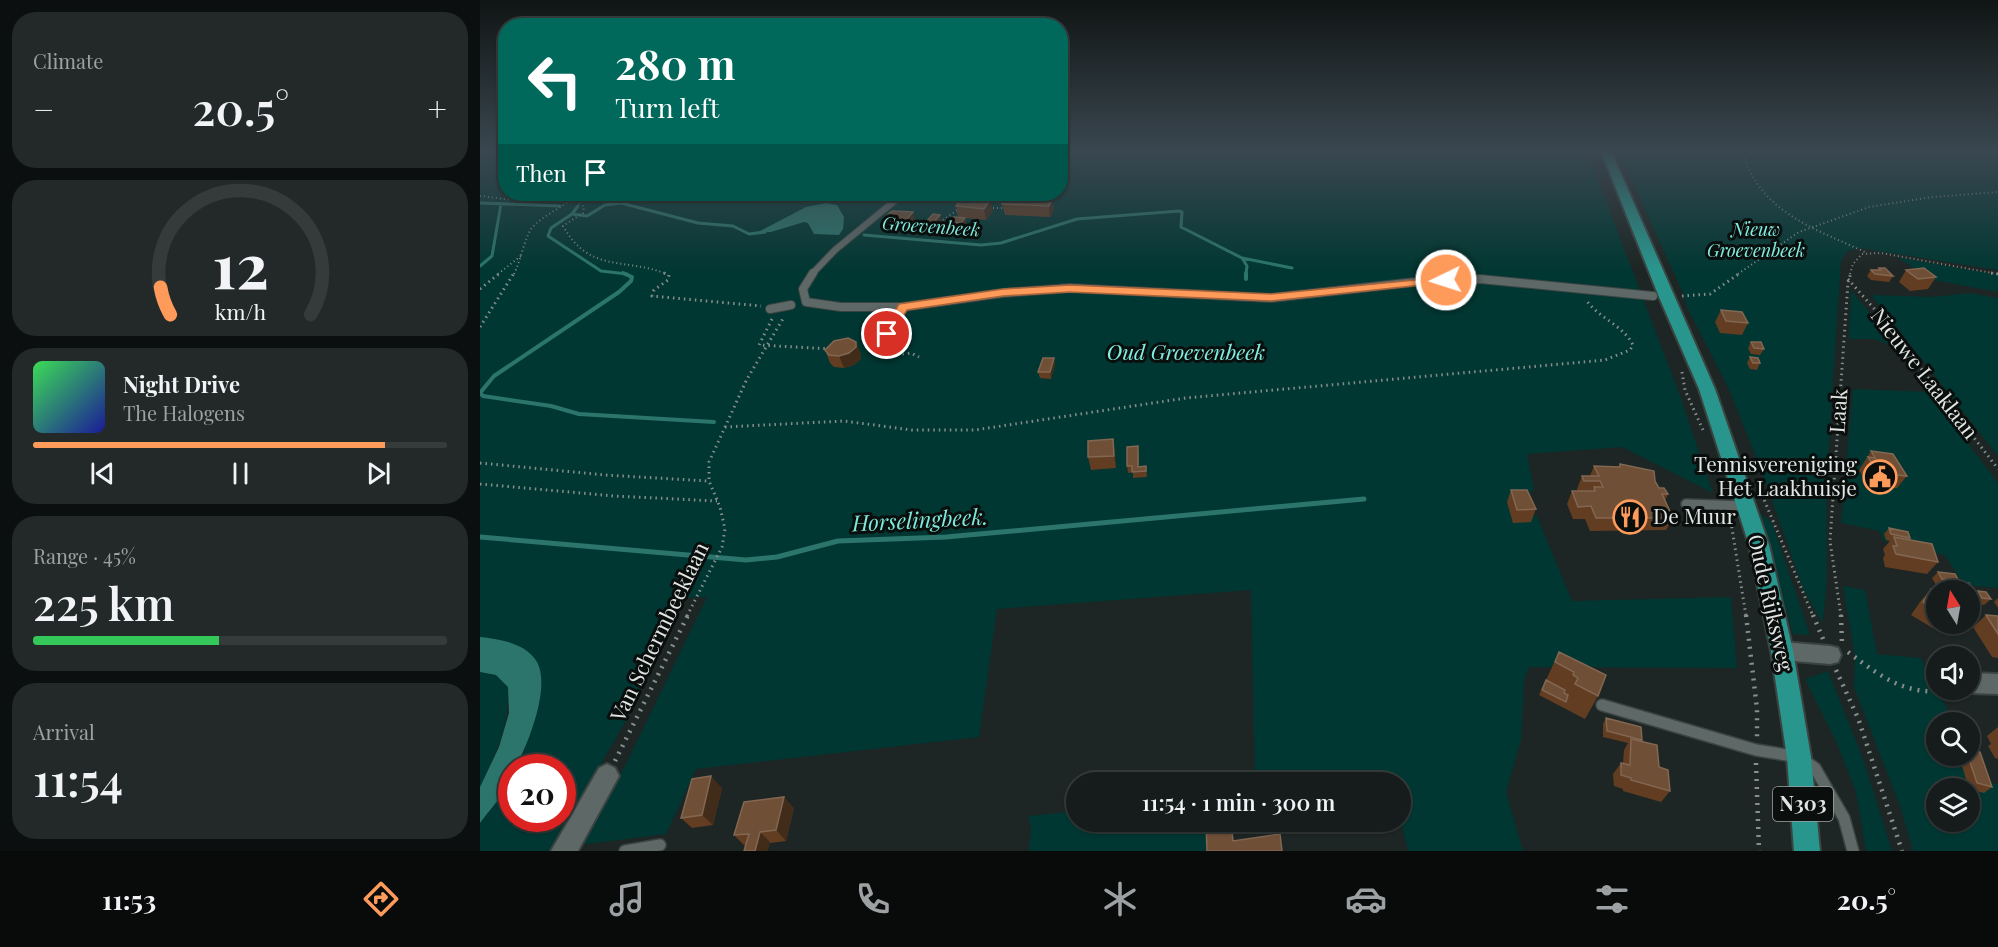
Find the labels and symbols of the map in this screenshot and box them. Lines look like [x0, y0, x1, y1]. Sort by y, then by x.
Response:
water label: Groevenbeek [881, 211, 981, 241]
park label: Nieuw Groevenbeek [1707, 217, 1805, 262]
position arrow [1414, 248, 1478, 312]
street label: Nieuwe Laaklaan [1866, 301, 1986, 444]
pin [861, 308, 912, 359]
park label: Oud Groevenbeek [1107, 337, 1265, 365]
street label: Laak [1821, 387, 1853, 434]
place label: Tennisvereniging Het Laakhuisje [1694, 449, 1857, 501]
public building icon: Tennisvereniging Het Laakhuisje [1862, 459, 1898, 495]
restaurant icon: De Muur [1612, 499, 1648, 535]
water label: Horselingbeek. [850, 500, 989, 538]
place label: De Muur [1653, 501, 1736, 529]
street label: Oude Rijksweg [1743, 531, 1801, 674]
street label: Van Schermbeeklaan [602, 536, 714, 726]
north arrow [1926, 580, 1980, 634]
speed limit sign: 20 [498, 754, 576, 832]
road number: N303 [1773, 787, 1833, 821]

